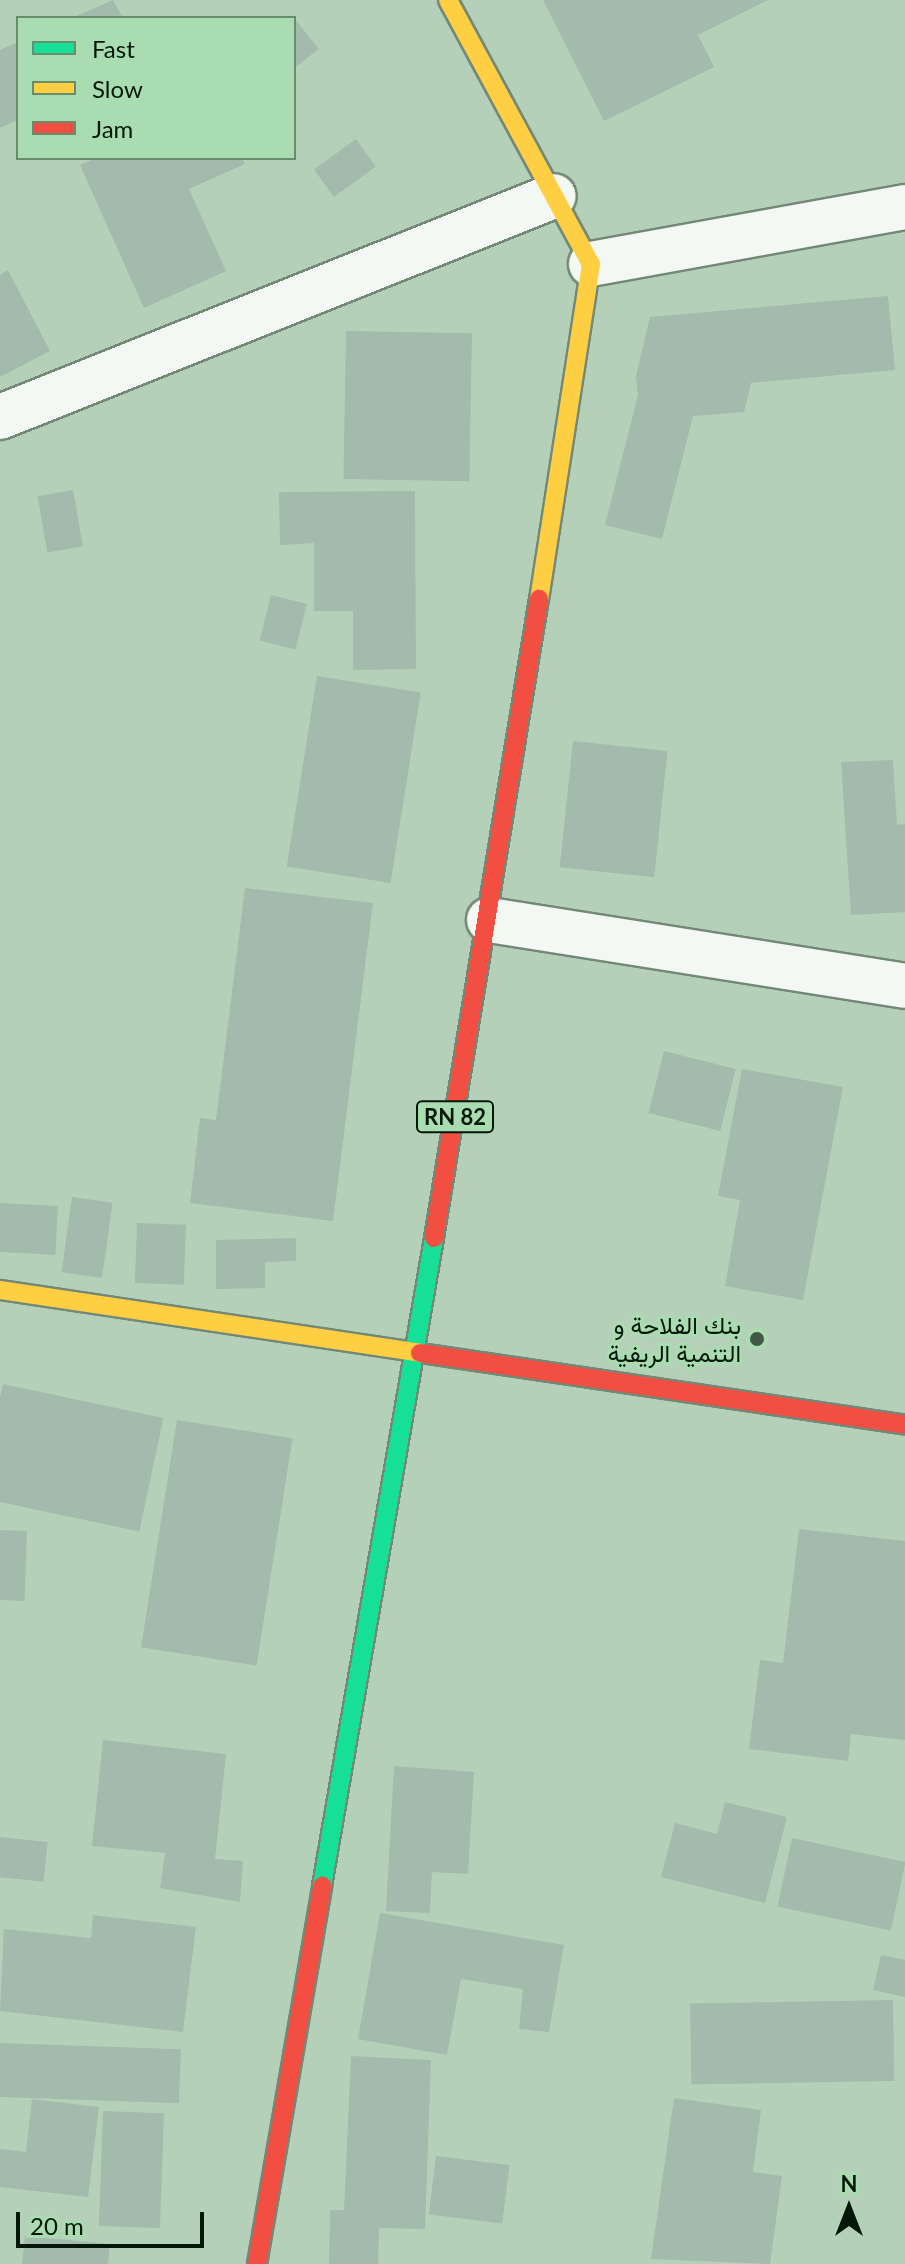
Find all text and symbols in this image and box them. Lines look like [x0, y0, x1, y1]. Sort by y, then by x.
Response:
legend [16, 16, 296, 160]
text: Fast [92, 34, 135, 63]
text: Slow [92, 74, 143, 103]
text: Jam [92, 114, 133, 143]
road number: RN 82 [415, 1099, 495, 1135]
place label: بنك الفلاحة و التنمية الريفية [608, 1311, 741, 1367]
marker: بنك الفلاحة و التنمية الريفية [748, 1330, 766, 1348]
north arrow [809, 2168, 889, 2248]
text: N [841, 2170, 857, 2197]
scale bar [20, 2196, 208, 2246]
text: 20 m [30, 2211, 84, 2240]

